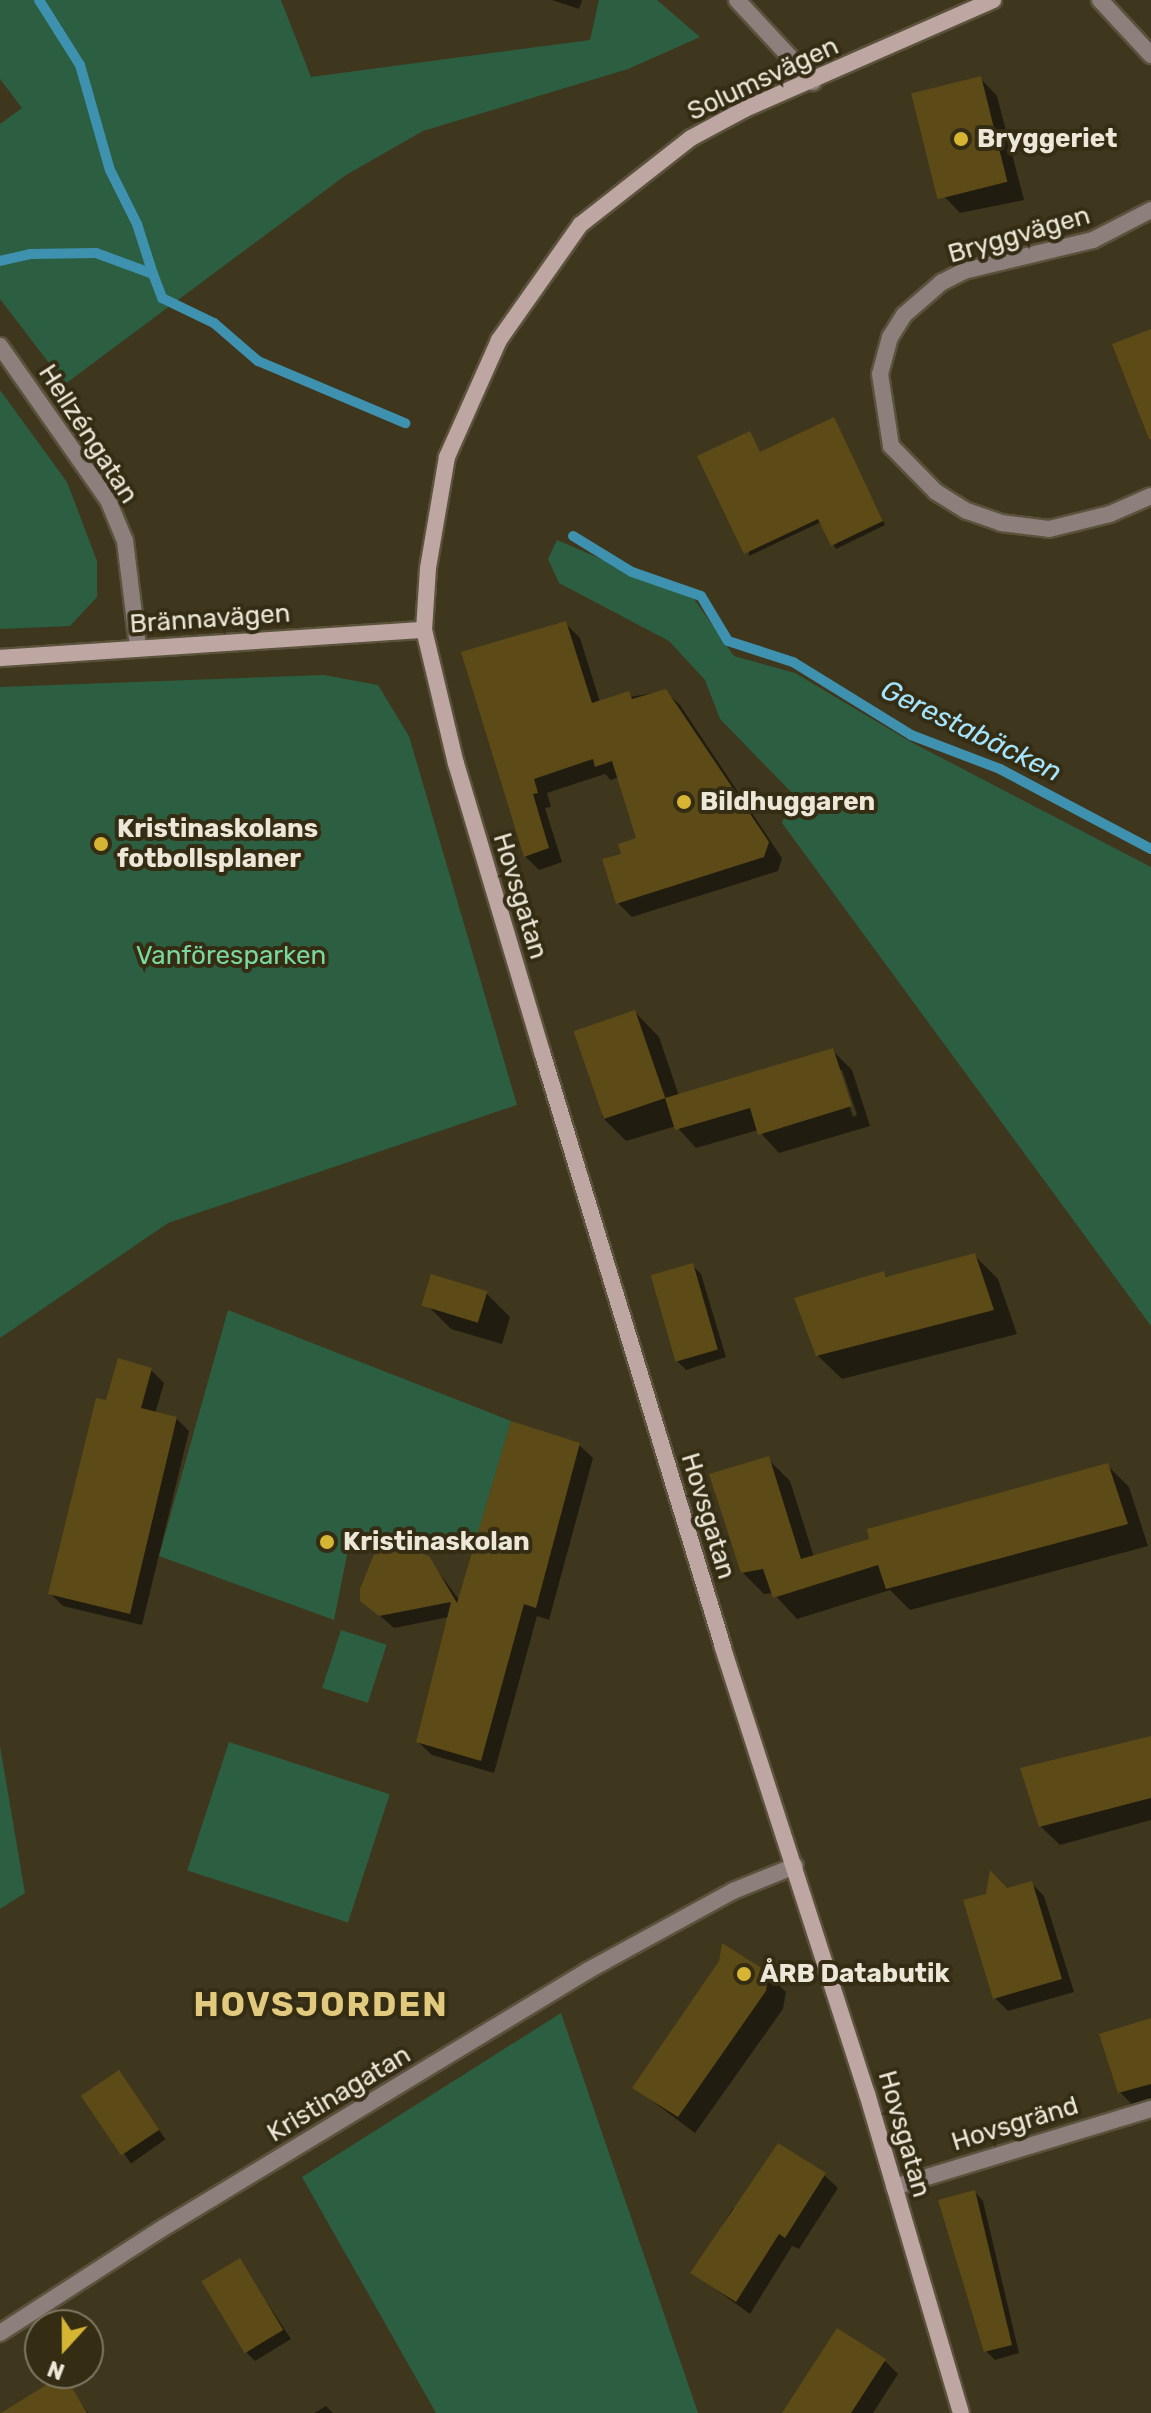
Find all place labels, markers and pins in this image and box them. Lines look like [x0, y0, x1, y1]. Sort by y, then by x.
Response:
place label: Bryggeriet [977, 123, 1117, 155]
marker: Bryggeriet [952, 130, 970, 148]
place label: Bildhuggaren [700, 786, 875, 818]
marker: Bildhuggaren [675, 793, 693, 811]
place label: Kristinaskolans fotbollsplaner [117, 813, 318, 874]
marker: Kristinaskolans fotbollsplaner [92, 835, 110, 853]
place label: Kristinaskolan [343, 1526, 530, 1558]
marker: Kristinaskolan [318, 1533, 336, 1551]
place label: ÅRB Databutik [760, 1958, 950, 1990]
marker: ÅRB Databutik [735, 1965, 753, 1983]

